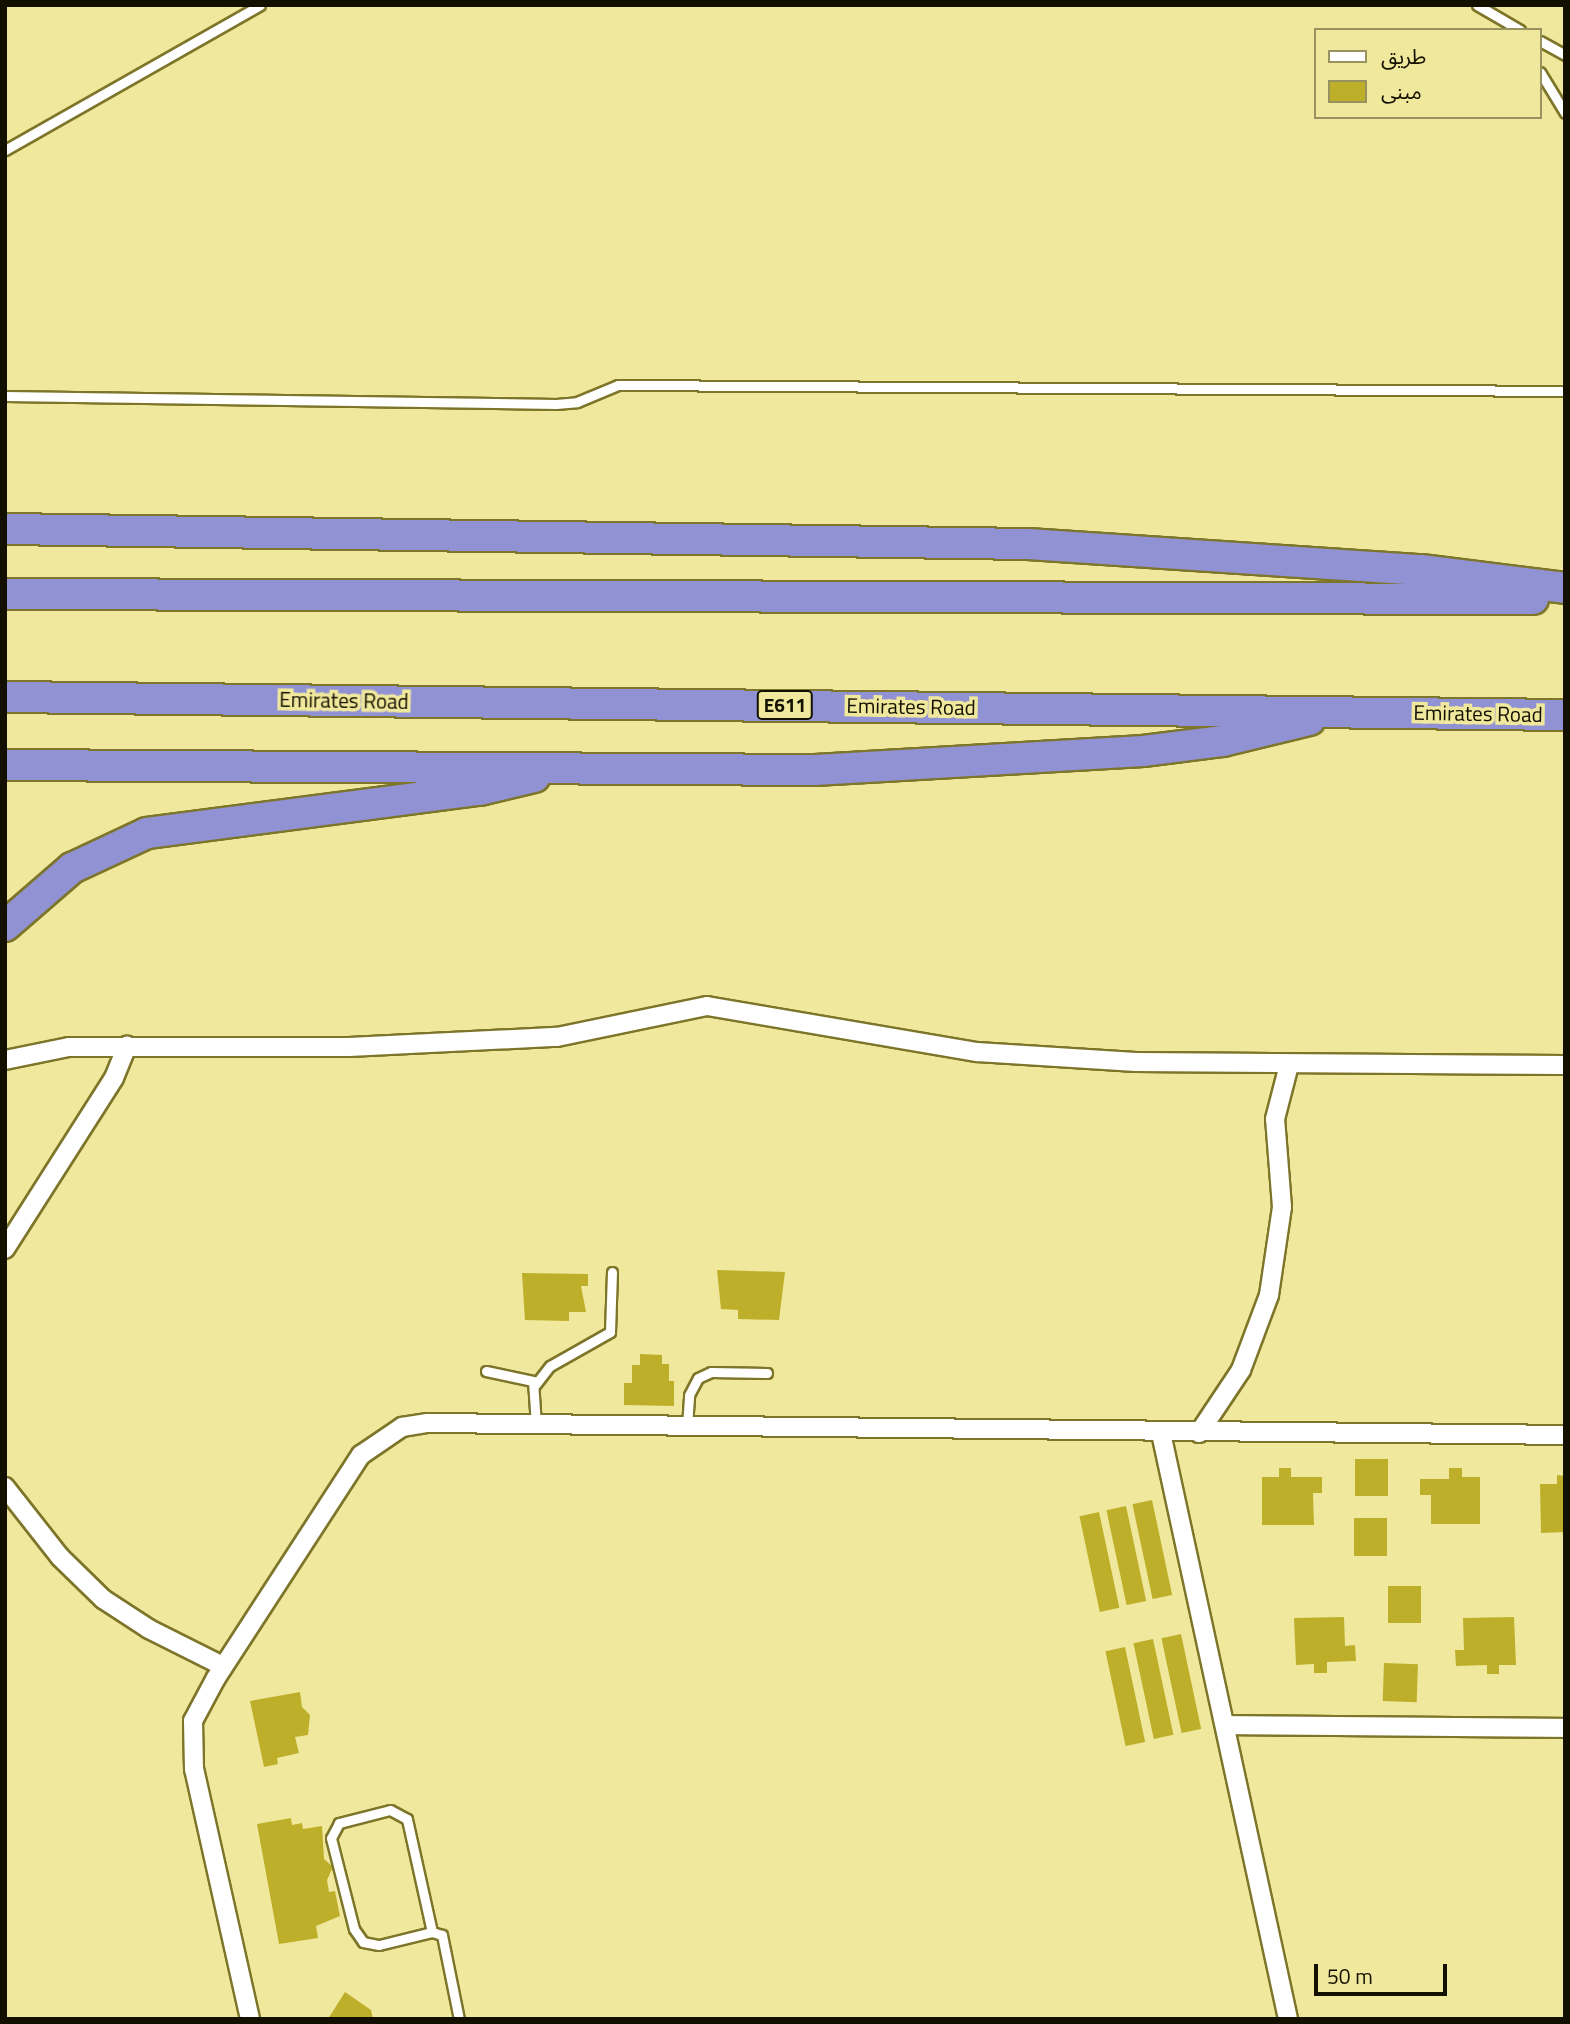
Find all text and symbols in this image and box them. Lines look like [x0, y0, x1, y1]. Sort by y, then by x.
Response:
legend [1314, 28, 1542, 119]
text: طريق [1381, 40, 1426, 72]
text: مبنى [1381, 75, 1422, 107]
street label: Emirates Road [279, 686, 409, 714]
road number: E611 [755, 690, 815, 720]
street label: Emirates Road [846, 692, 976, 720]
street label: Emirates Road [1413, 699, 1543, 727]
scale bar [1318, 1951, 1451, 1995]
text: 50 m [1327, 1960, 1373, 1992]

